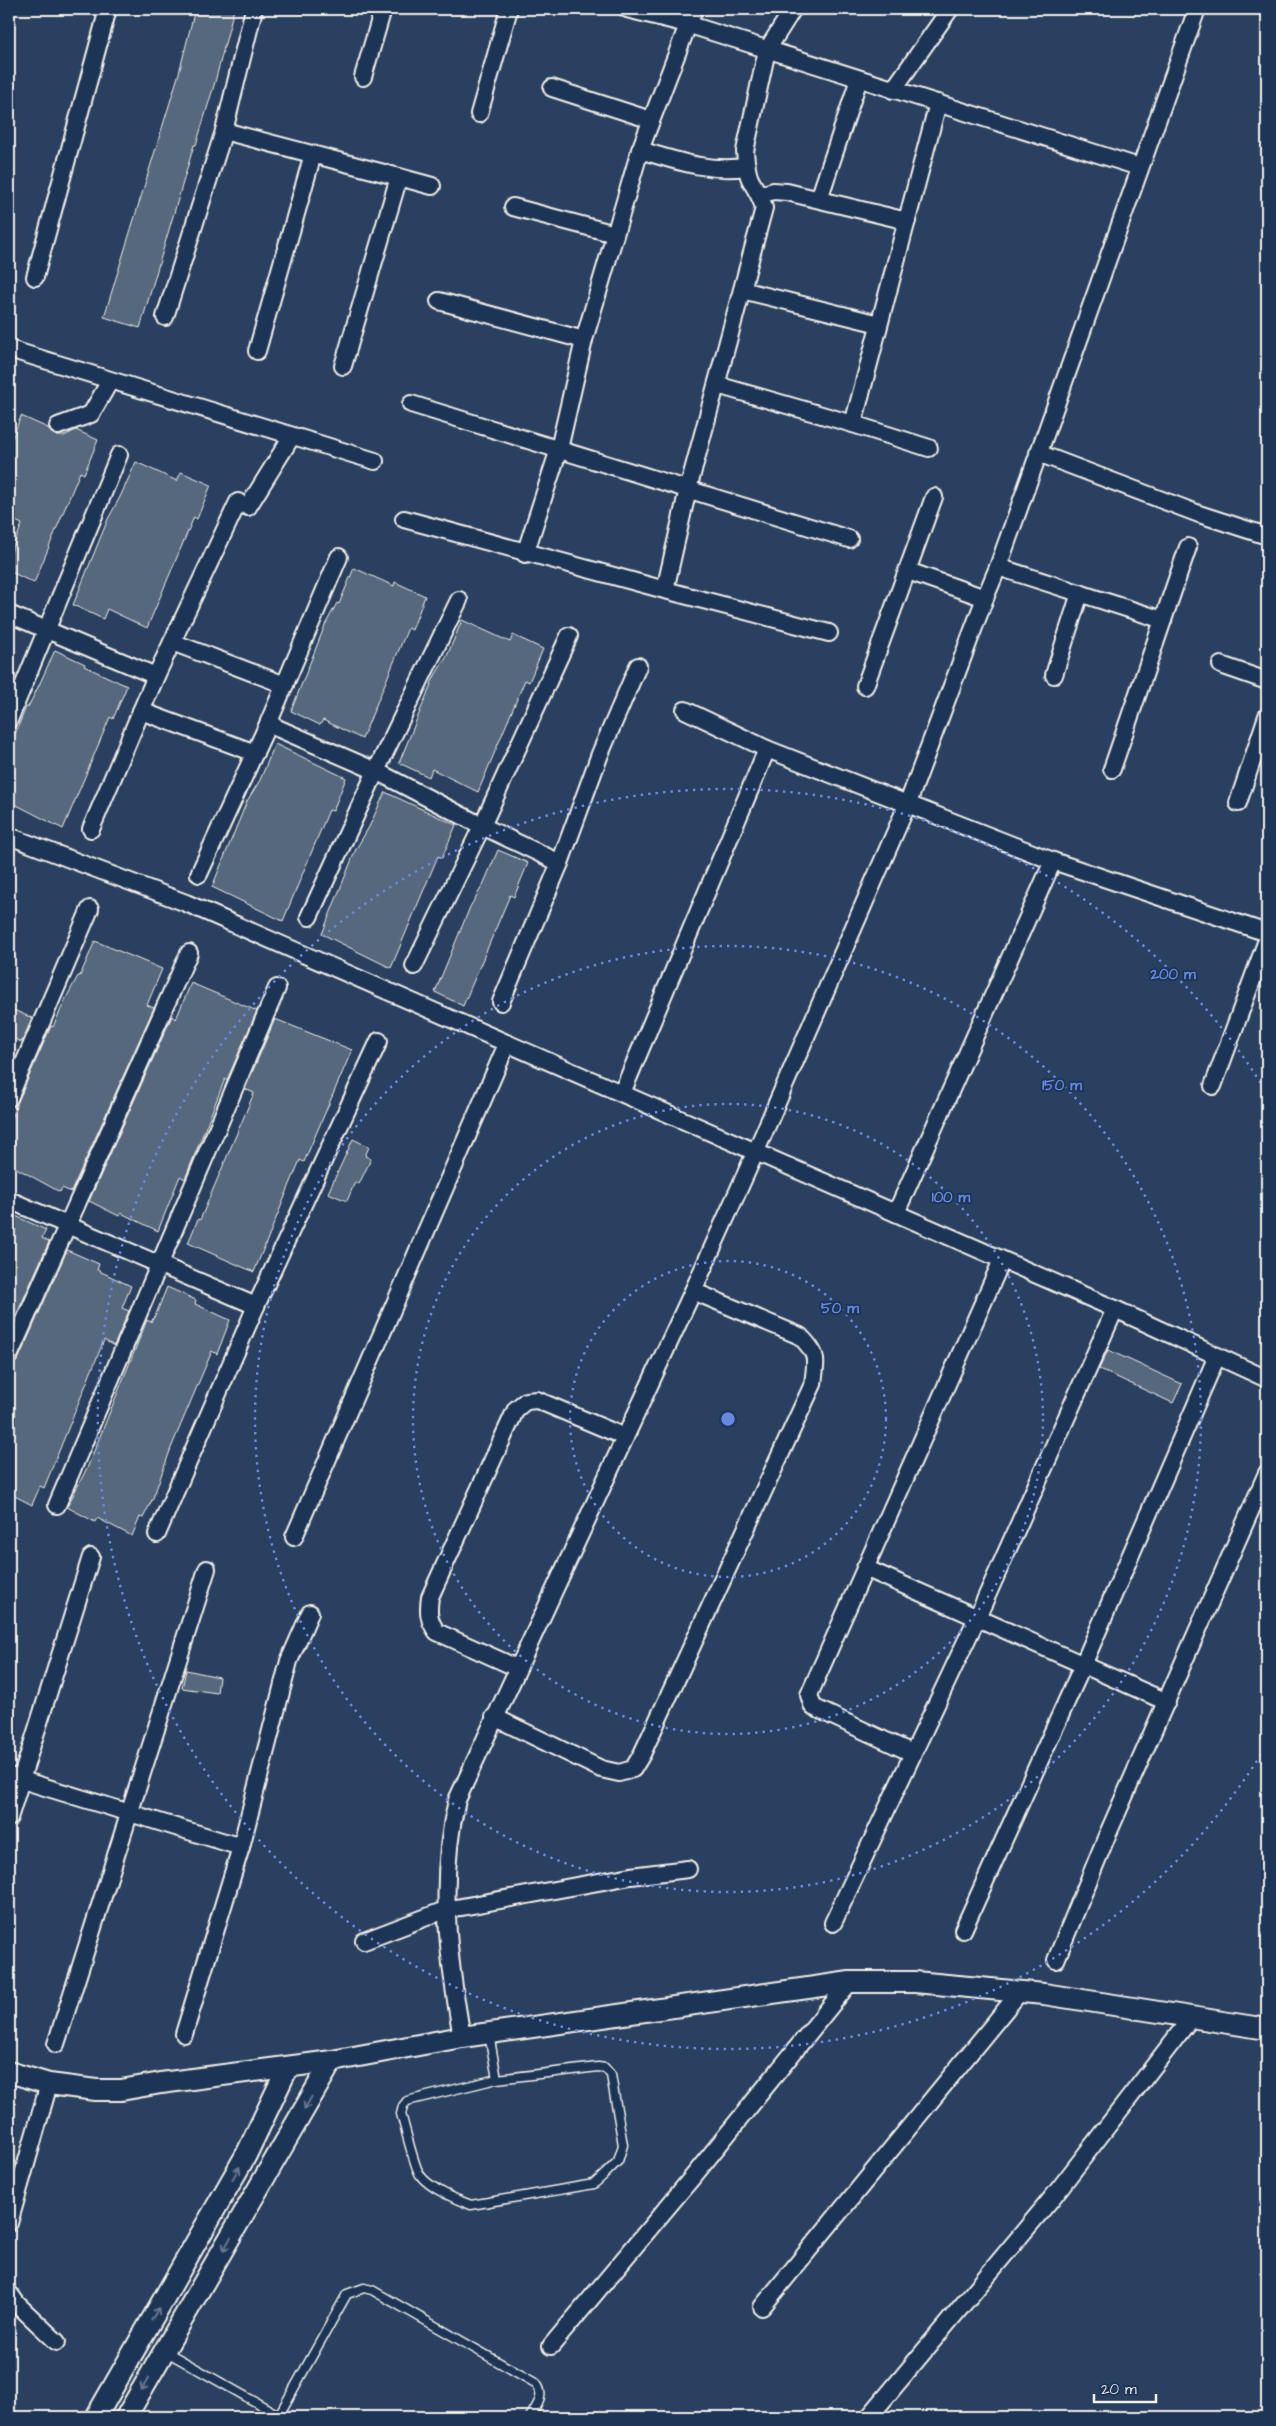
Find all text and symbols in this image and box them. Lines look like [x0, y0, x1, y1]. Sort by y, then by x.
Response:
text: 200 m [1149, 964, 1196, 985]
text: 150 m [1042, 1075, 1082, 1096]
text: 100 m [932, 1187, 971, 1208]
text: 50 m [821, 1298, 859, 1319]
centre of rings [719, 1410, 737, 1428]
one-way arrow [302, 2095, 312, 2109]
one-way arrow [231, 2166, 241, 2181]
one-way arrow [221, 2236, 231, 2250]
one-way arrow [151, 2307, 160, 2322]
scale bar [1094, 2371, 1156, 2403]
one-way arrow [140, 2377, 150, 2391]
text: 20 m [1101, 2379, 1137, 2400]

